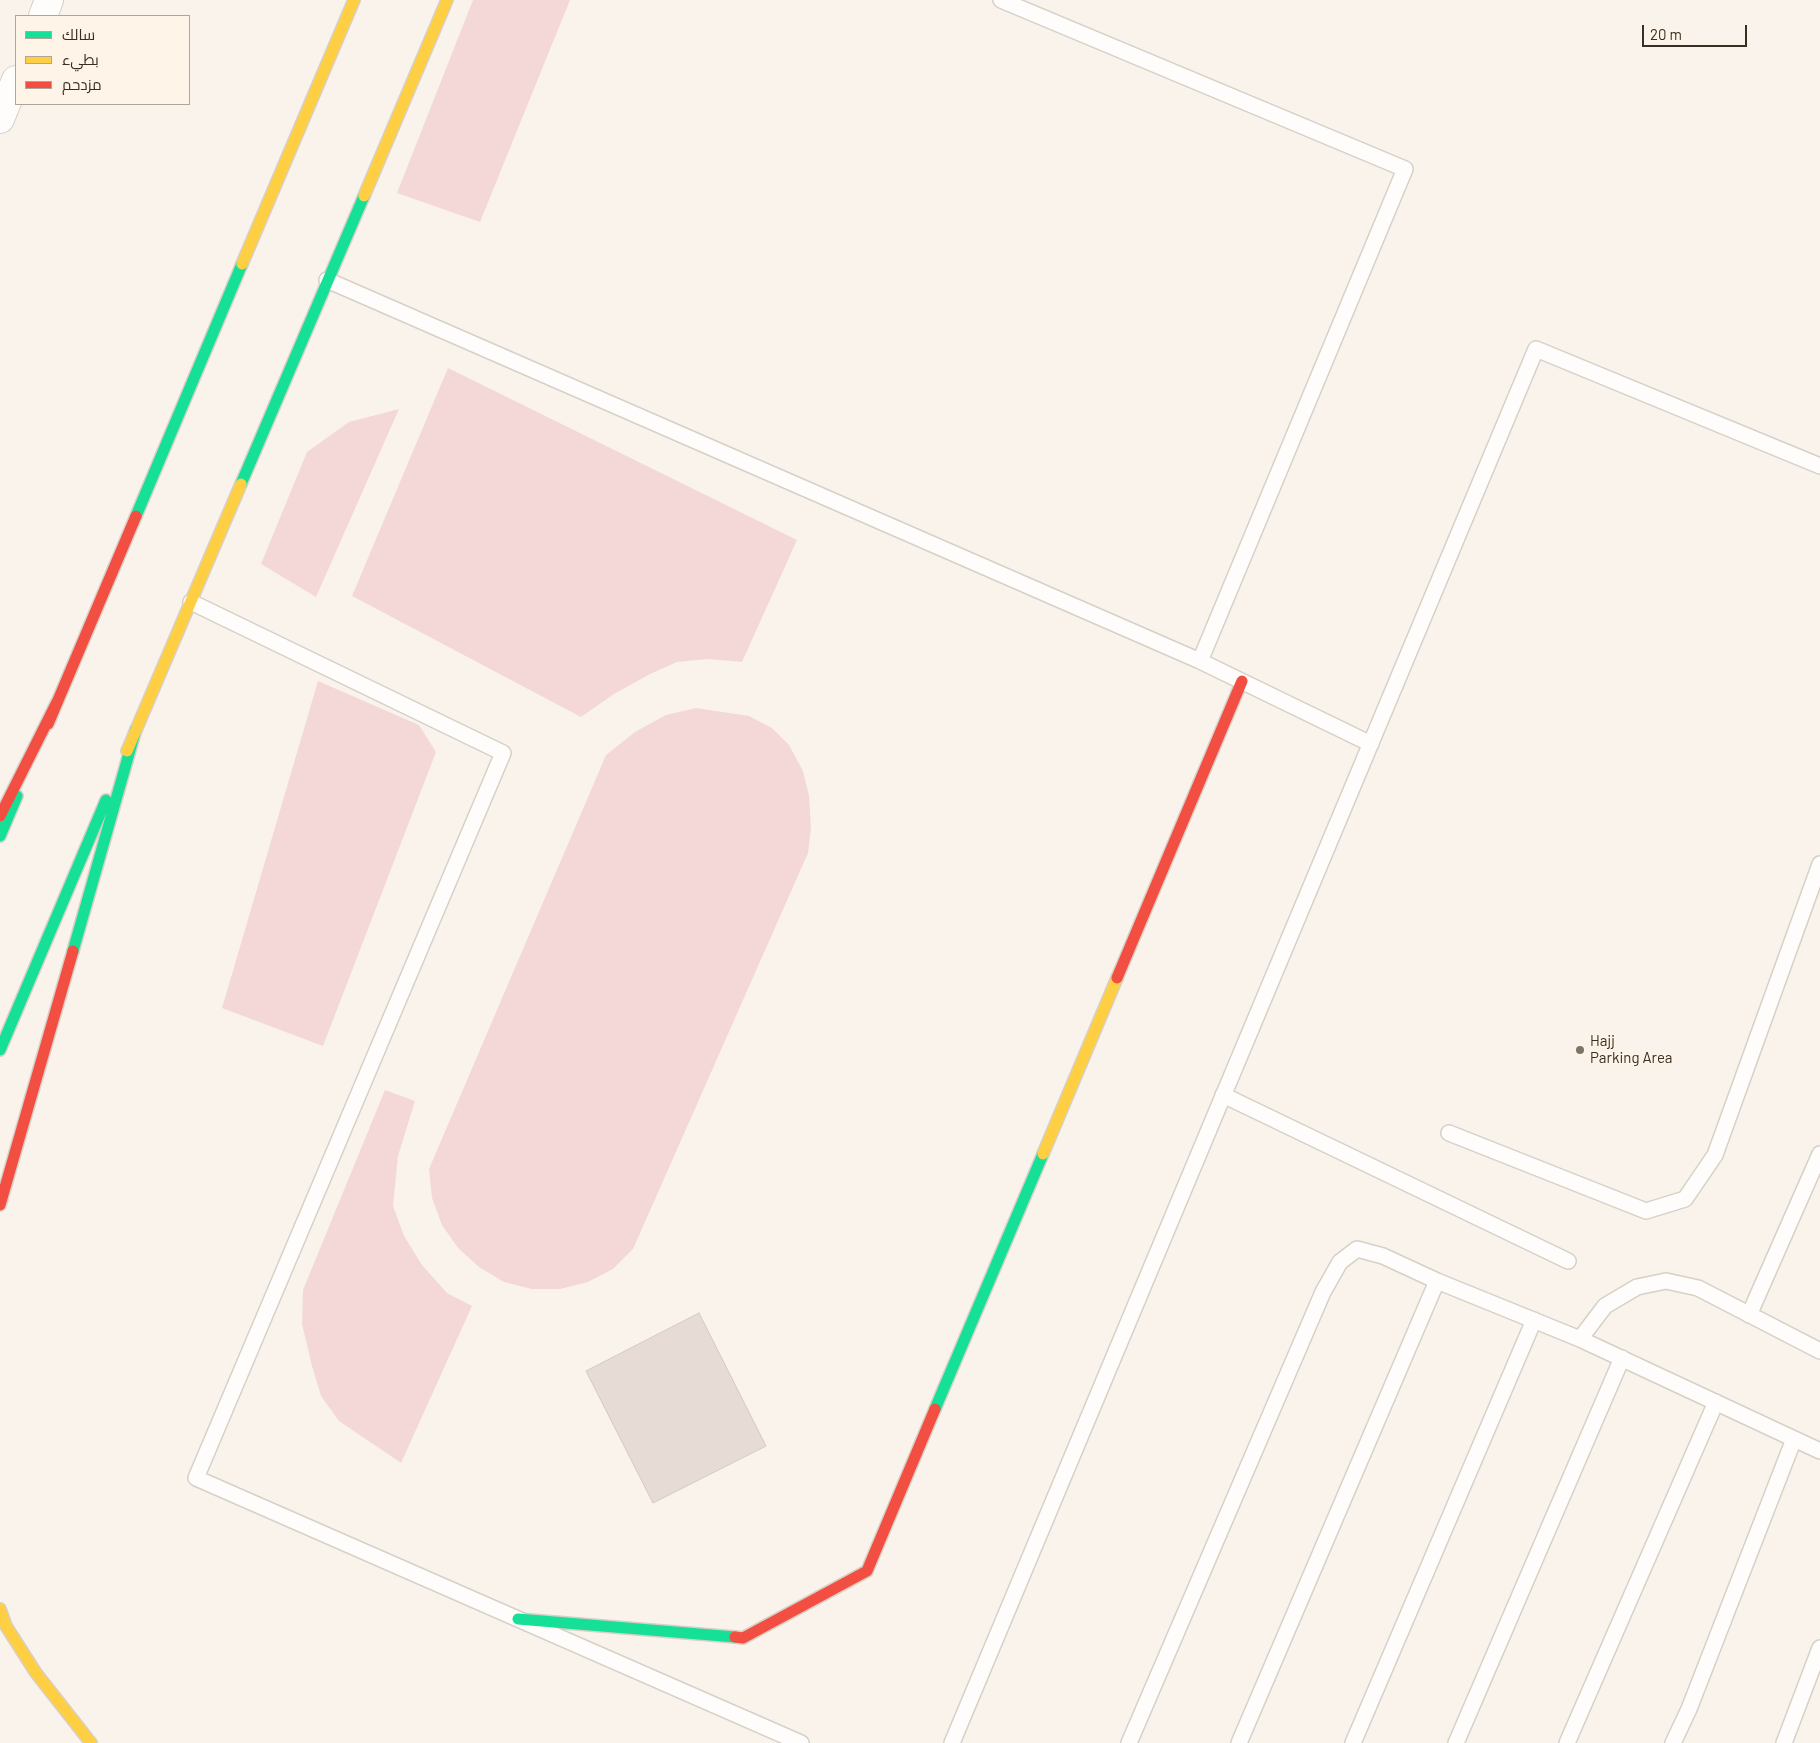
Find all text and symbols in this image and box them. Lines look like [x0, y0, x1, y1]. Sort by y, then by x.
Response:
legend [15, 15, 190, 105]
scale bar [1645, 15, 1750, 47]
text: سالك [62, 25, 95, 43]
text: 20 m [1650, 25, 1682, 43]
text: بطيء [62, 50, 99, 68]
text: مزدحم [62, 75, 102, 93]
place label: Hajj Parking Area [1590, 1032, 1672, 1067]
marker: Hajj Parking Area [1574, 1044, 1586, 1056]

